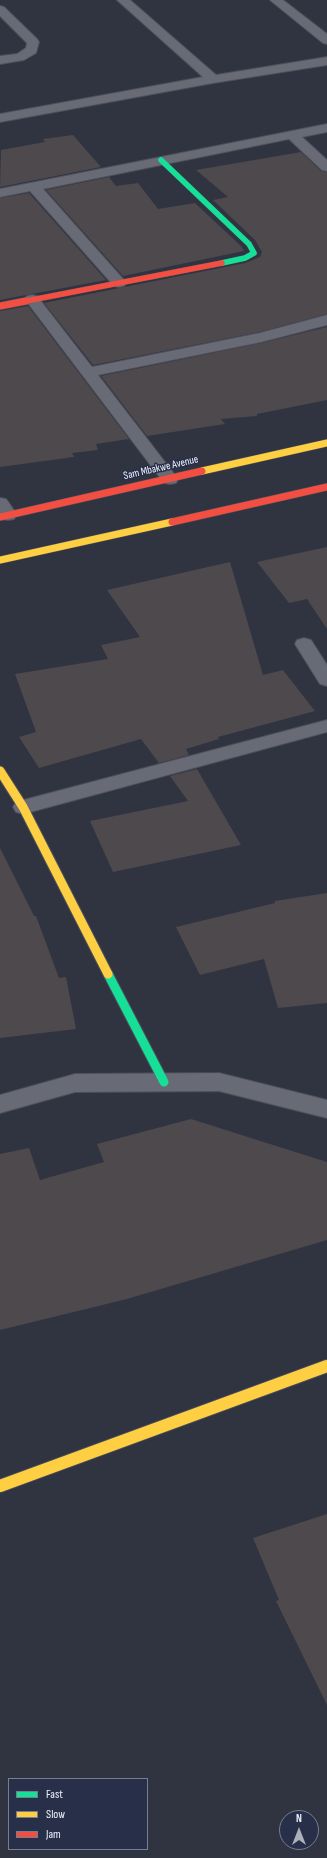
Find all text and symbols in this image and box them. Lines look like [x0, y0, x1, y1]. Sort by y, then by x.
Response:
street label: Sam Mbakwe Avenue [122, 453, 200, 483]
legend [8, 1778, 148, 1850]
text: Fast [46, 1787, 63, 1802]
text: Slow [46, 1807, 65, 1822]
north arrow [279, 1810, 319, 1850]
text: N [296, 1812, 302, 1825]
text: Jam [46, 1827, 61, 1842]

